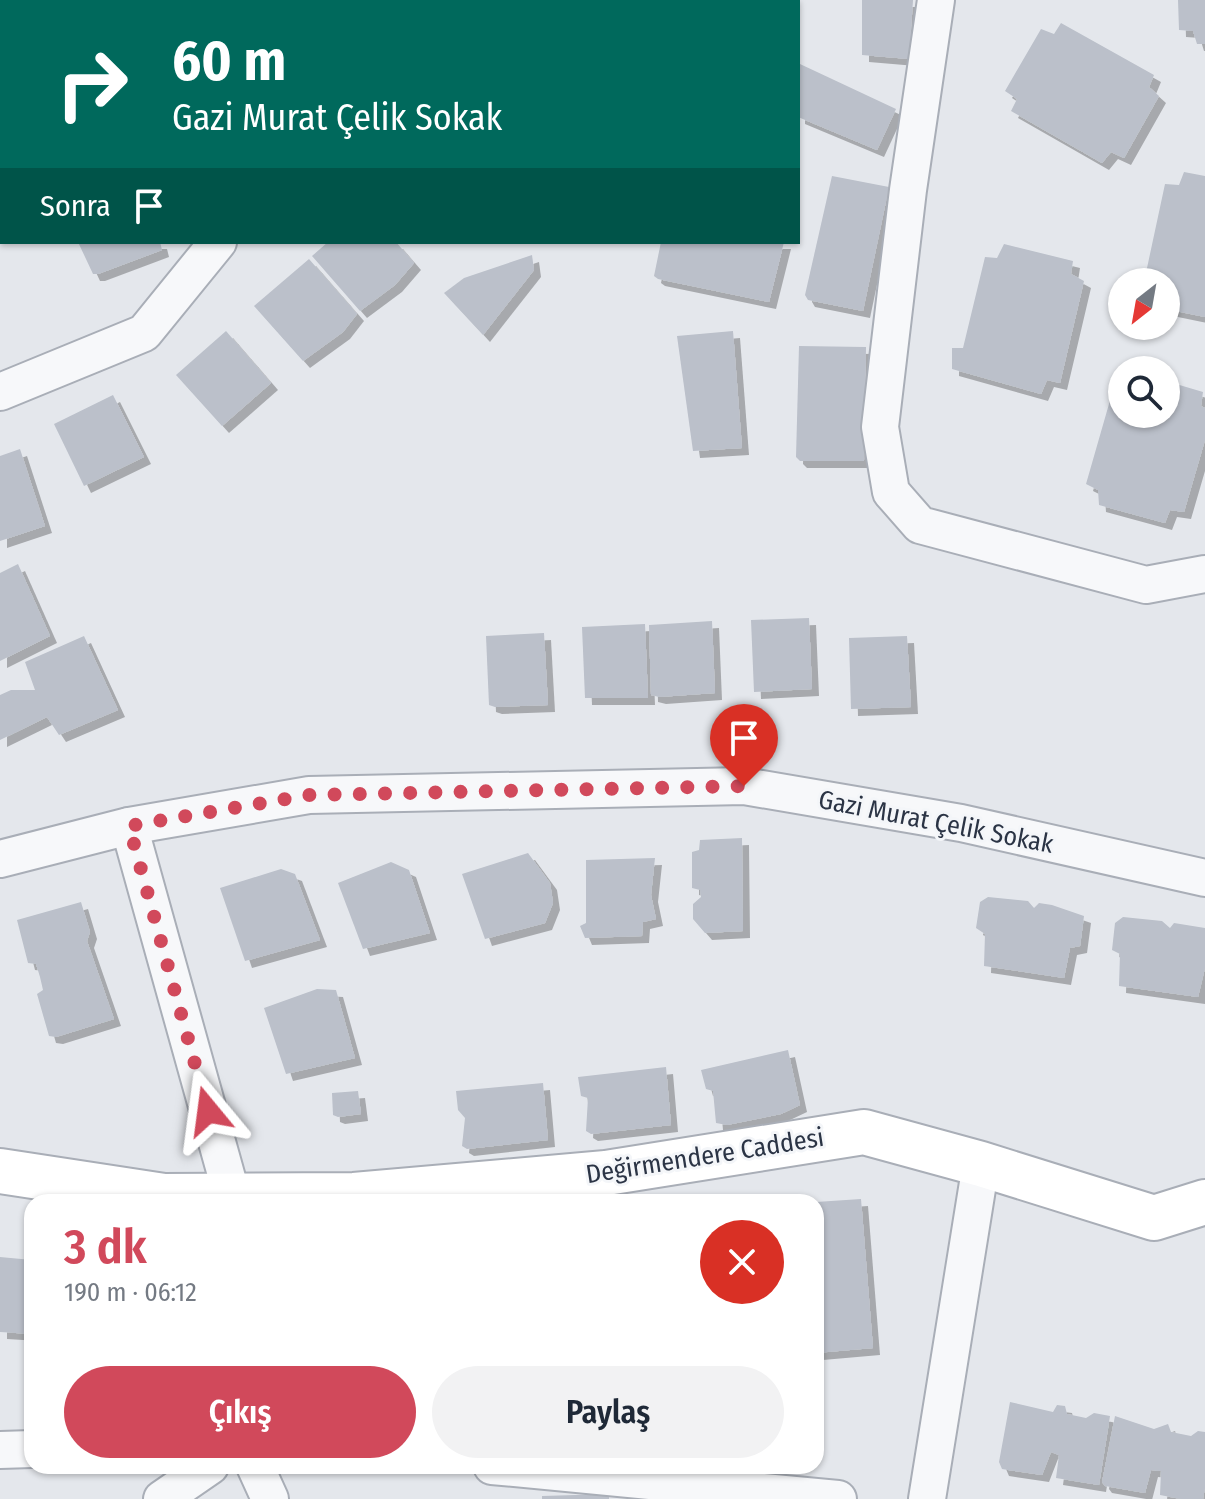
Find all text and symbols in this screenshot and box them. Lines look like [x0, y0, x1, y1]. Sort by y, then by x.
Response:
text: 60 m [172, 28, 286, 95]
icon: right [40, 32, 144, 136]
text: Gazi Murat Çelik Sokak [172, 96, 502, 140]
icon: arrive [127, 184, 171, 228]
text: Sonra [40, 188, 111, 224]
north arrow [1108, 268, 1180, 340]
map controls [1108, 268, 1180, 428]
button: search [1108, 356, 1180, 428]
pin [710, 704, 778, 786]
icon: arrive [722, 716, 766, 760]
street label: Gazi Murat Çelik Sokak [816, 784, 1057, 860]
position arrow [166, 1069, 250, 1153]
street label: Değirmendere Caddesi [584, 1122, 826, 1190]
text: 3 dk [64, 1218, 147, 1276]
button: close [700, 1220, 784, 1304]
text: 190 m · 06:12 [64, 1277, 197, 1308]
button: Çıkış [64, 1366, 416, 1458]
button: Paylaş [432, 1366, 784, 1458]

